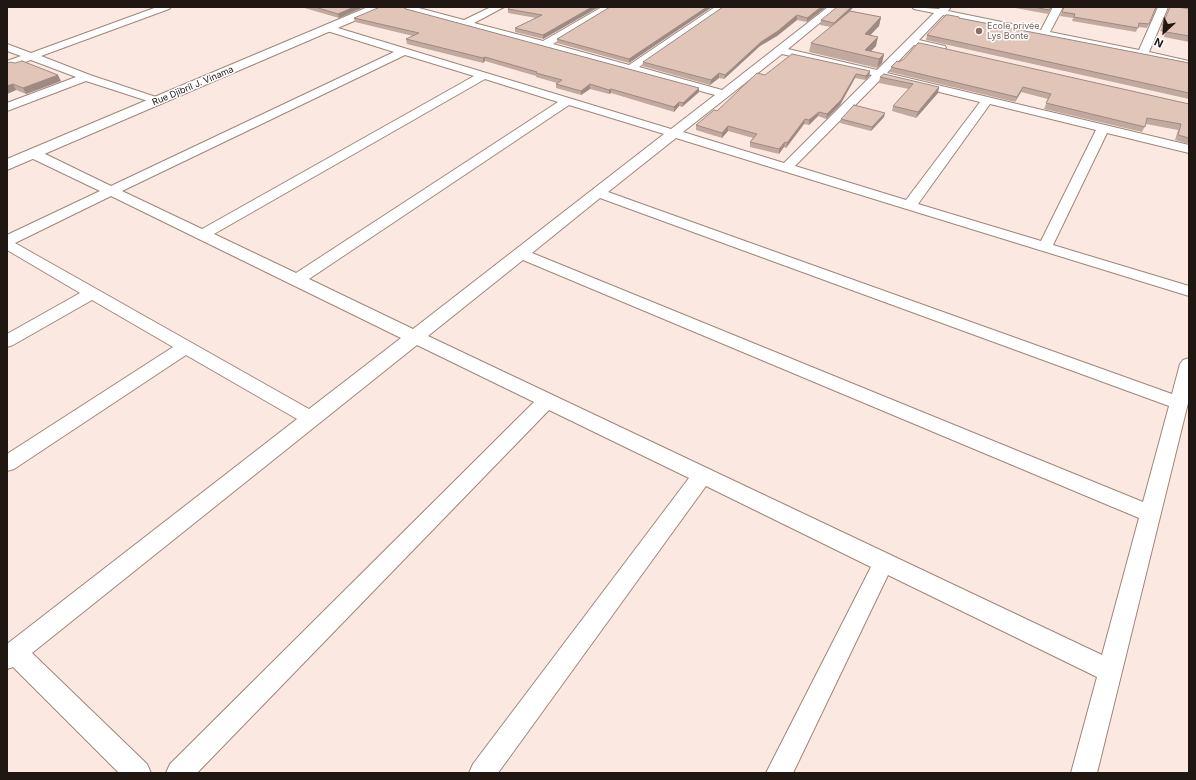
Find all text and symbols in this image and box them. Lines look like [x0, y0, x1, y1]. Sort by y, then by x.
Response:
north arrow [1144, 12, 1184, 52]
place label: Ecole privée Lys Bonte [987, 21, 1040, 42]
marker: Ecole privée Lys Bonte [974, 26, 984, 36]
text: N [1152, 35, 1166, 51]
street label: Rue Djibril J. Vinama [151, 64, 235, 108]

